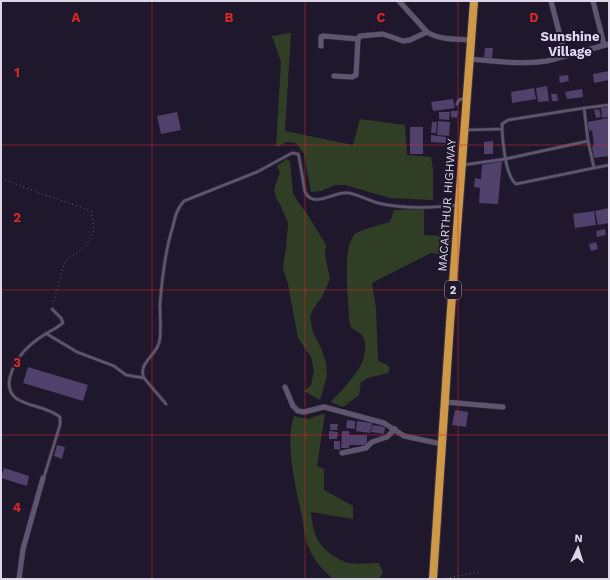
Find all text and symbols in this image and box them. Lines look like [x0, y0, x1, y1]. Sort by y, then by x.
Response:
text: A [72, 10, 81, 25]
text: B [225, 10, 234, 25]
text: C [377, 10, 386, 25]
text: D [529, 10, 539, 25]
district label: Sunshine Village [541, 29, 600, 59]
text: 1 [14, 65, 20, 80]
street label: MACARTHUR HIGHWAY [435, 138, 459, 272]
text: 2 [13, 210, 21, 225]
road number: 2 [445, 281, 461, 299]
text: 3 [13, 355, 21, 370]
text: 4 [13, 500, 22, 515]
north arrow [558, 528, 598, 568]
text: N [574, 532, 583, 545]

